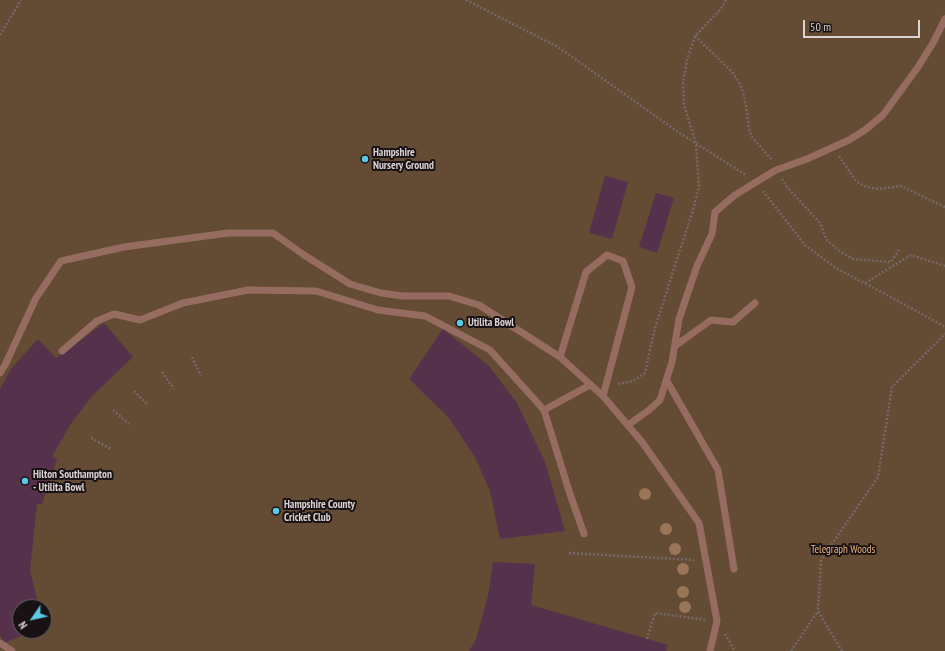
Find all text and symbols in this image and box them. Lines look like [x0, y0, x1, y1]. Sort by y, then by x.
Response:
scale bar [805, 12, 922, 38]
text: 50 m [810, 19, 831, 34]
place label: Hampshire Nursery Ground [373, 146, 434, 172]
marker: Hampshire Nursery Ground [360, 154, 370, 164]
place label: Utilita Bowl [468, 316, 514, 330]
marker: Utilita Bowl [455, 318, 465, 328]
place label: Hilton Southampton - Utilita Bowl [33, 468, 112, 494]
marker: Hilton Southampton - Utilita Bowl [20, 476, 30, 486]
place label: Hampshire County Cricket Club [284, 498, 355, 524]
marker: Hampshire County Cricket Club [271, 506, 281, 516]
park label: Telegraph Woods [811, 543, 875, 557]
north arrow [12, 599, 52, 639]
text: N [15, 619, 30, 632]

